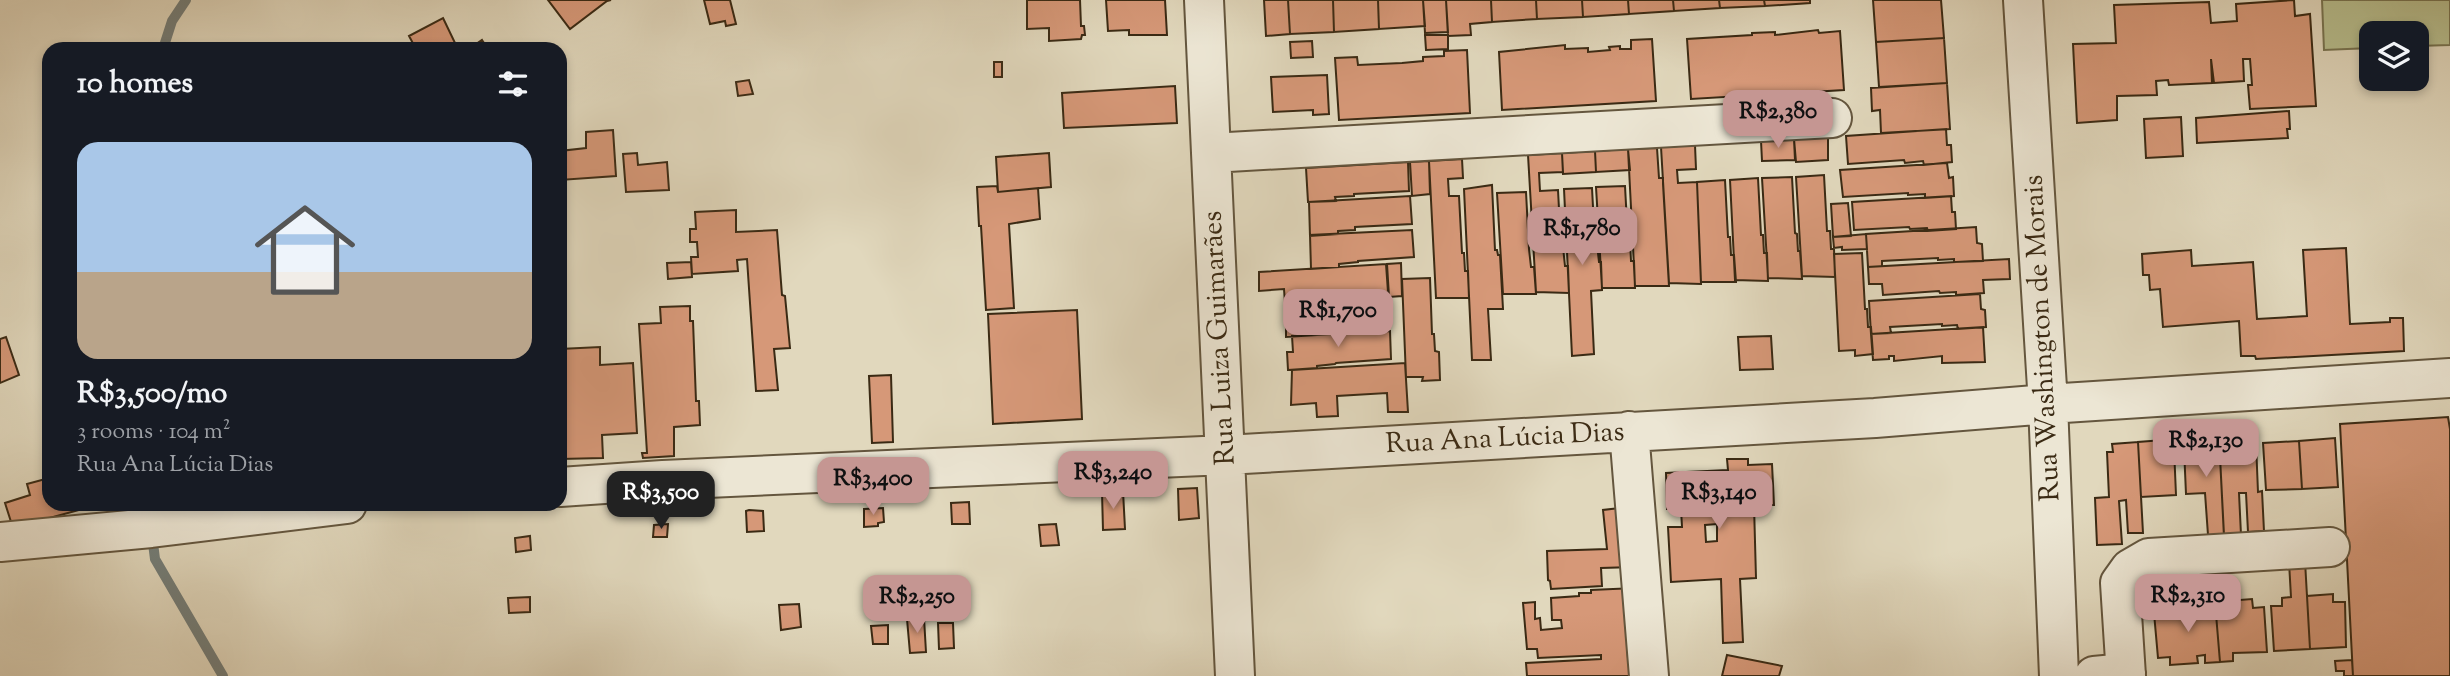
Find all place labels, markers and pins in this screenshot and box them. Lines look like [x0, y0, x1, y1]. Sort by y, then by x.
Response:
pin: R$2,380 [1713, 90, 1843, 150]
pin: R$1,780 [1517, 208, 1647, 267]
pin: R$1,700 [1273, 290, 1403, 349]
pin: R$2,130 [2141, 420, 2271, 479]
pin: R$3,240 [1048, 452, 1178, 511]
pin: R$3,400 [808, 458, 938, 517]
pin: R$3,500 [596, 472, 726, 531]
pin: R$3,140 [1654, 472, 1784, 531]
pin: R$2,310 [2123, 574, 2253, 634]
pin: R$2,250 [852, 576, 982, 635]

